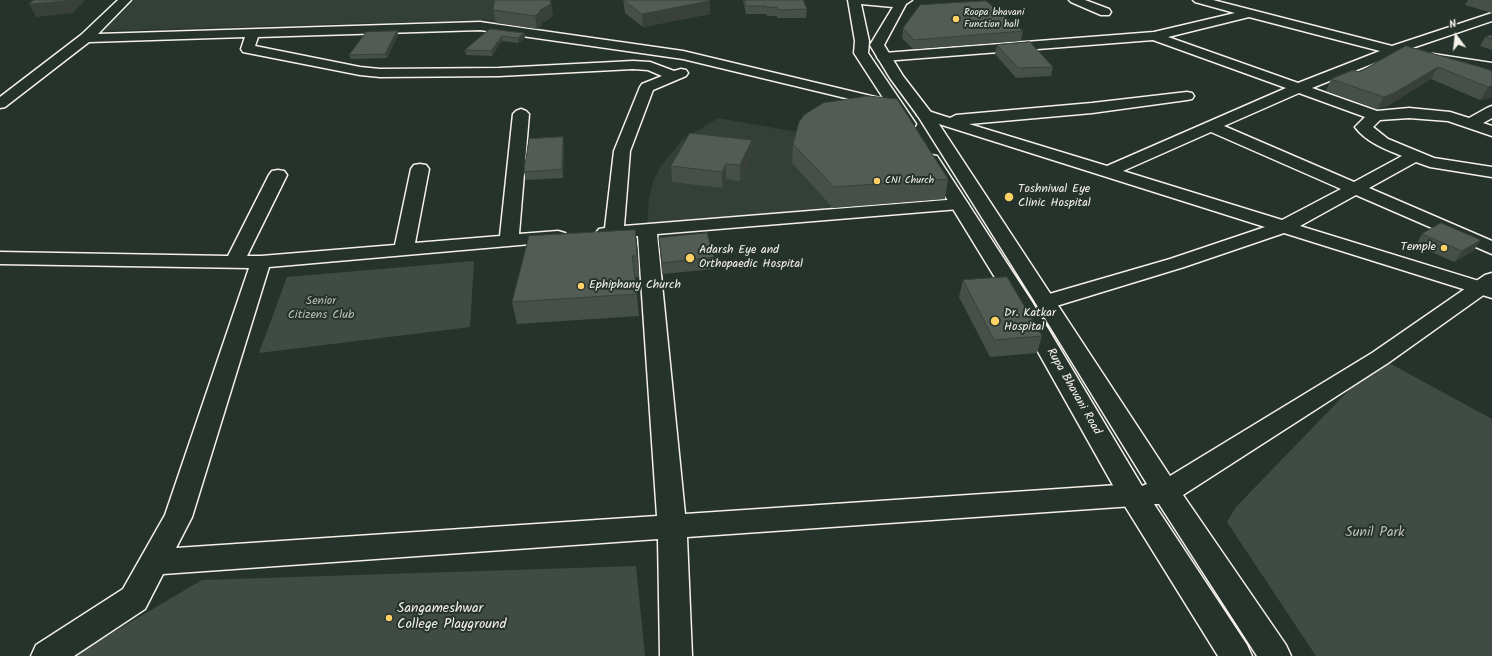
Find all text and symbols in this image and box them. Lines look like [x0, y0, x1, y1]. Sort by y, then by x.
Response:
place label: Roopa bhavani Function hall [964, 7, 1024, 30]
marker: Roopa bhavani Function hall [951, 14, 961, 24]
text: N [1447, 15, 1459, 34]
north arrow [1436, 16, 1476, 56]
place label: CNI Church [885, 175, 934, 187]
marker: CNI Church [872, 176, 882, 186]
place label: Toshniwal Eye Clinic Hospital [1018, 183, 1091, 211]
marker: Toshniwal Eye Clinic Hospital [1003, 191, 1015, 203]
place label: Temple [1401, 241, 1436, 255]
marker: Temple [1439, 243, 1449, 253]
place label: Adarsh Eye and Orthopaedic Hospital [699, 244, 803, 272]
marker: Adarsh Eye and Orthopaedic Hospital [684, 252, 696, 264]
place label: Ephiphany Church [589, 279, 681, 293]
marker: Ephiphany Church [576, 281, 586, 291]
park label: Senior Citizens Club [288, 295, 354, 323]
place label: Dr. Katkar Hospital [1004, 307, 1056, 335]
marker: Dr. Katkar Hospital [989, 315, 1001, 327]
street label: Rupa Bhavani Road [1042, 346, 1104, 438]
park label: Sunil Park [1345, 526, 1405, 542]
place label: Sangameshwar College Playground [397, 602, 506, 634]
marker: Sangameshwar College Playground [384, 613, 394, 623]

